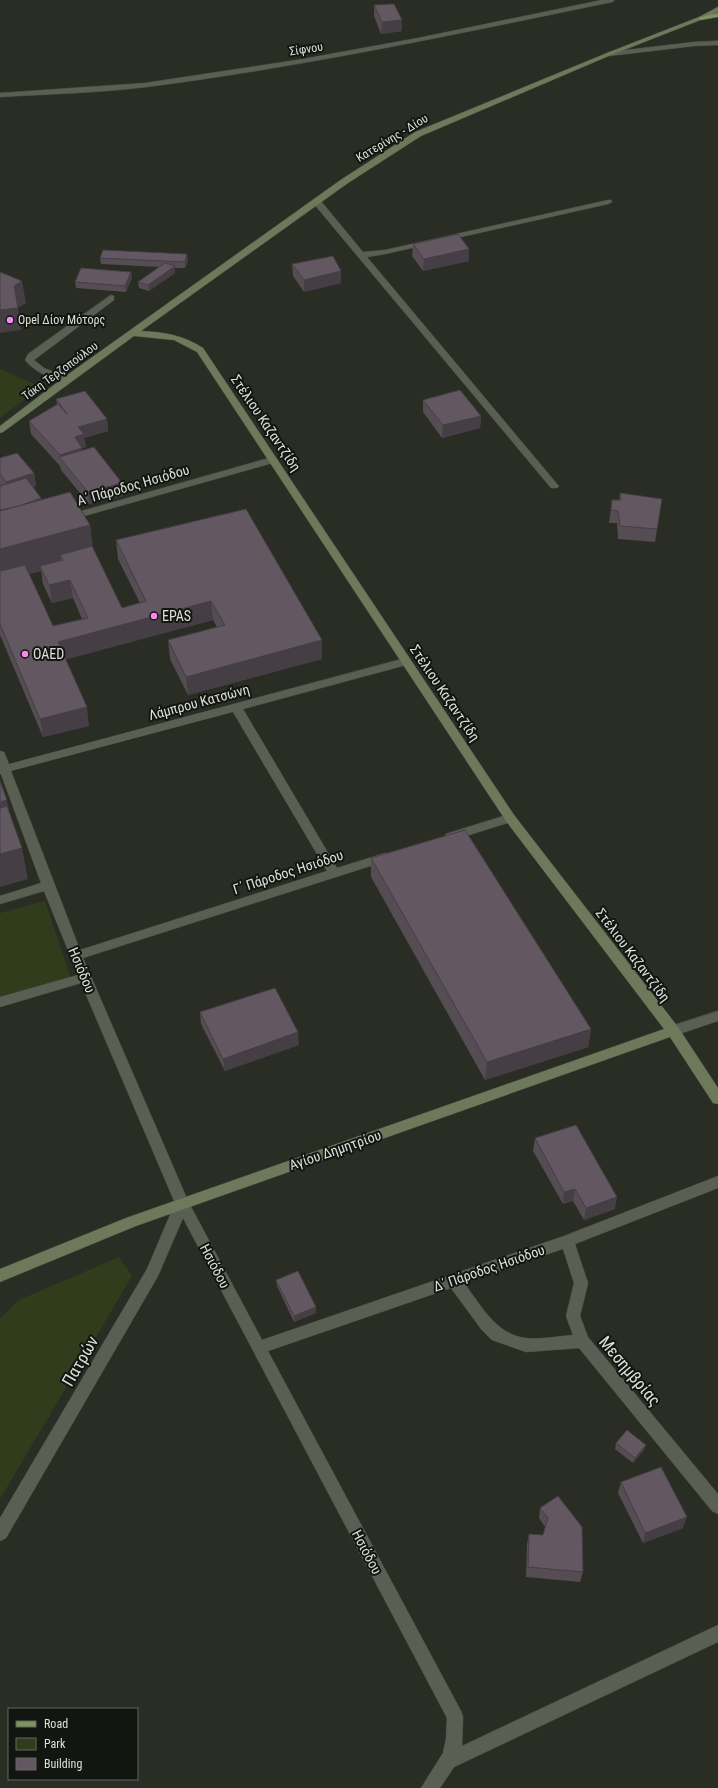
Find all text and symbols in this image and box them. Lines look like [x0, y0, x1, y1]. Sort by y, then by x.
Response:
street label: Σίφνου [288, 39, 324, 59]
street label: Κατερίνης - Δίου [354, 111, 431, 165]
place label: Opel Δίον Μότορς [18, 313, 105, 327]
marker: Opel Δίον Μότορς [5, 315, 15, 325]
street label: Τάκη Τερζοπούλου [19, 339, 101, 403]
street label: Στέλιου Καζαντζίδη [228, 372, 304, 474]
street label: Α΄ Πάροδος Ησιόδου [75, 461, 191, 509]
place label: EPAS [162, 608, 191, 624]
marker: EPAS [149, 611, 159, 621]
street label: Στέλιου Καζαντζίδη [407, 642, 483, 744]
place label: OAED [33, 646, 64, 662]
marker: OAED [20, 649, 30, 659]
street label: Λάμπρου Κατσώνη [147, 681, 251, 723]
street label: Γ΄ Πάροδος Ησιόδου [231, 847, 345, 897]
street label: Στέλιου Καζαντζίδη [593, 905, 673, 1005]
street label: Ησιόδου [65, 945, 99, 995]
street label: Αγίου Δημητρίου [287, 1127, 383, 1173]
street label: Ησιόδου [197, 1241, 233, 1291]
street label: Δ΄ Πάροδος Ησιόδου [431, 1241, 547, 1295]
street label: Πατρών [58, 1332, 102, 1390]
street label: Μεσημβρίας [595, 1332, 665, 1410]
street label: Ησιόδου [349, 1527, 385, 1577]
legend [8, 1708, 138, 1780]
text: Road [44, 1717, 68, 1731]
text: Park [44, 1737, 66, 1751]
text: Building [44, 1757, 82, 1771]

